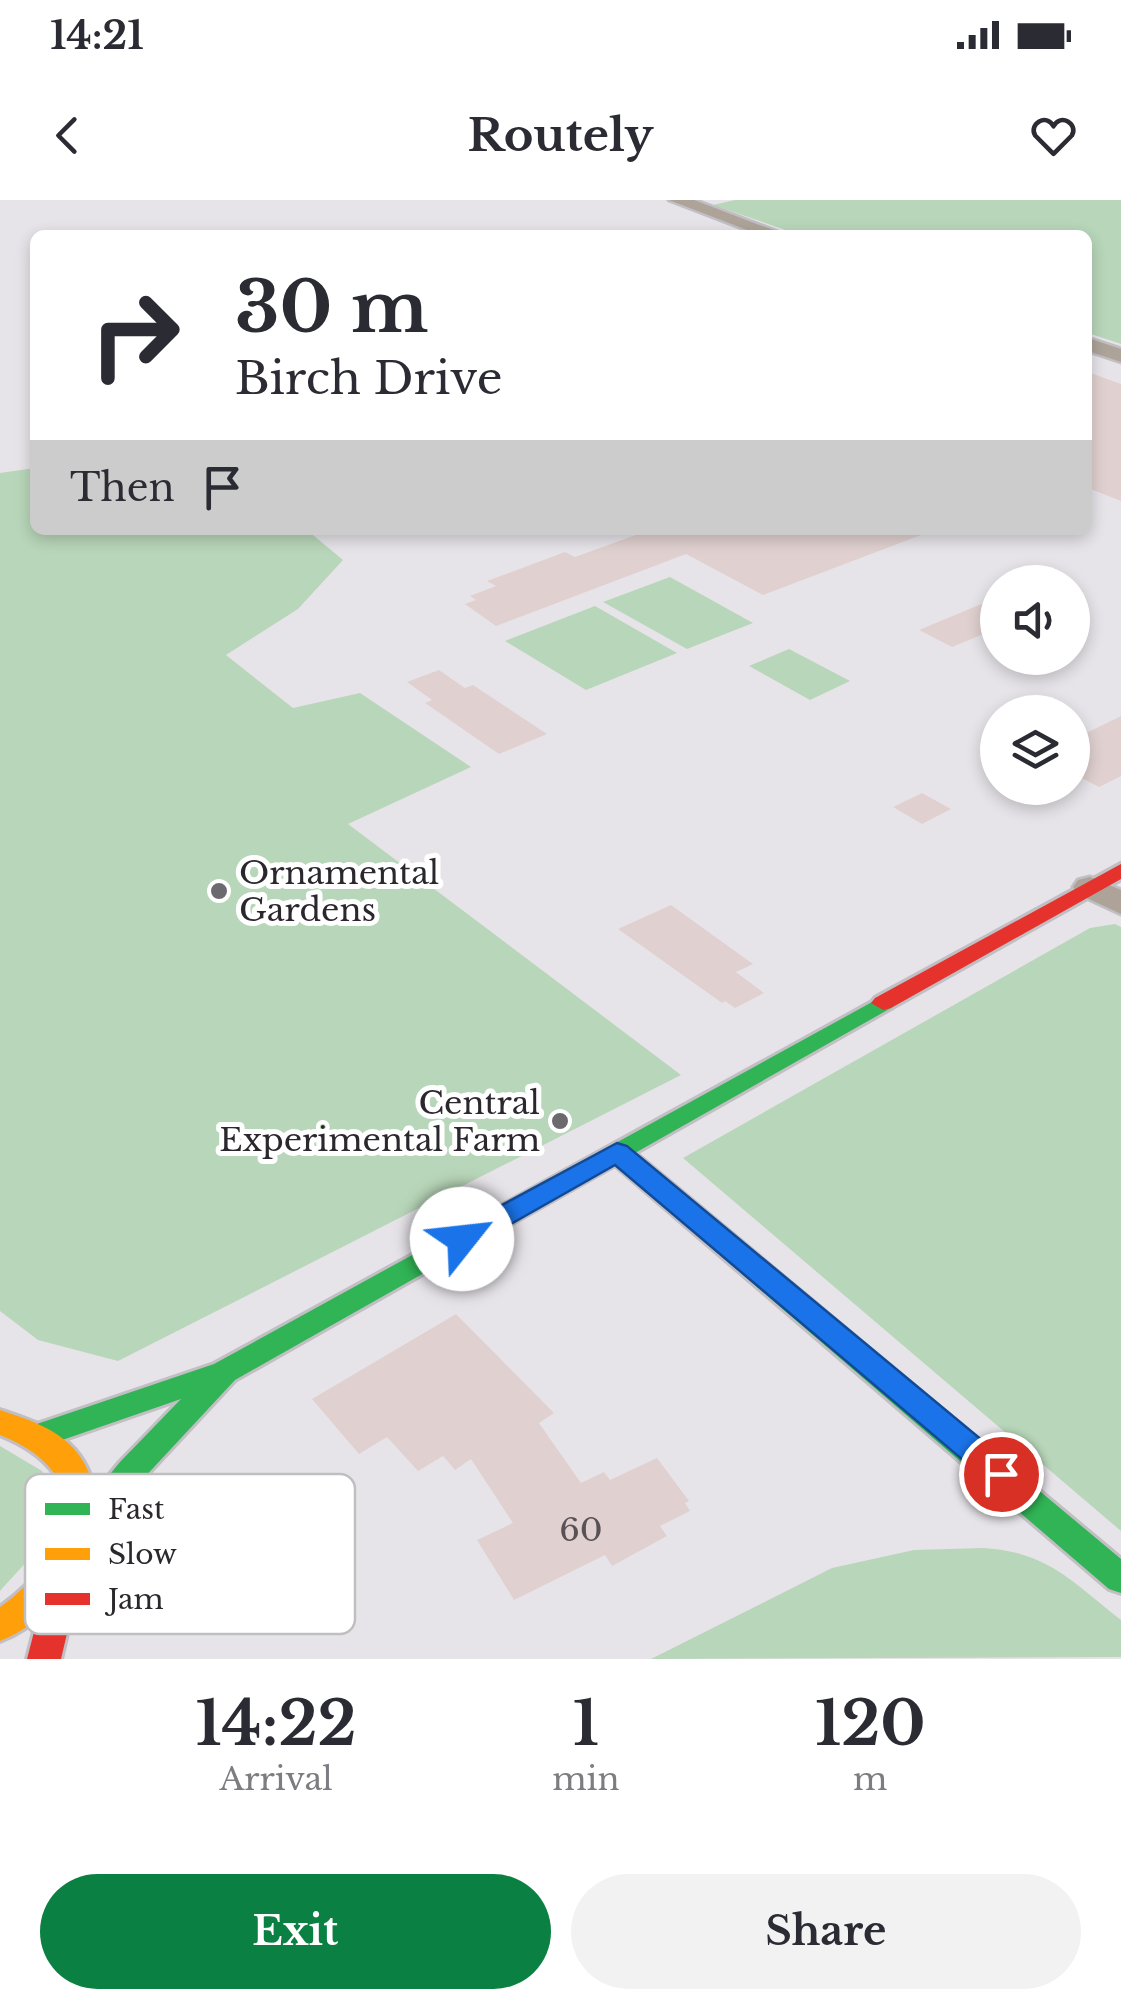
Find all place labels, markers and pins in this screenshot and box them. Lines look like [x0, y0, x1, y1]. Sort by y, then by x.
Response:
place label: Ornamental Gardens [239, 853, 439, 930]
marker: Ornamental Gardens [208, 880, 230, 902]
place label: Central Experimental Farm [219, 1083, 540, 1160]
marker: Central Experimental Farm [549, 1110, 571, 1132]
pin [959, 1432, 1044, 1517]

